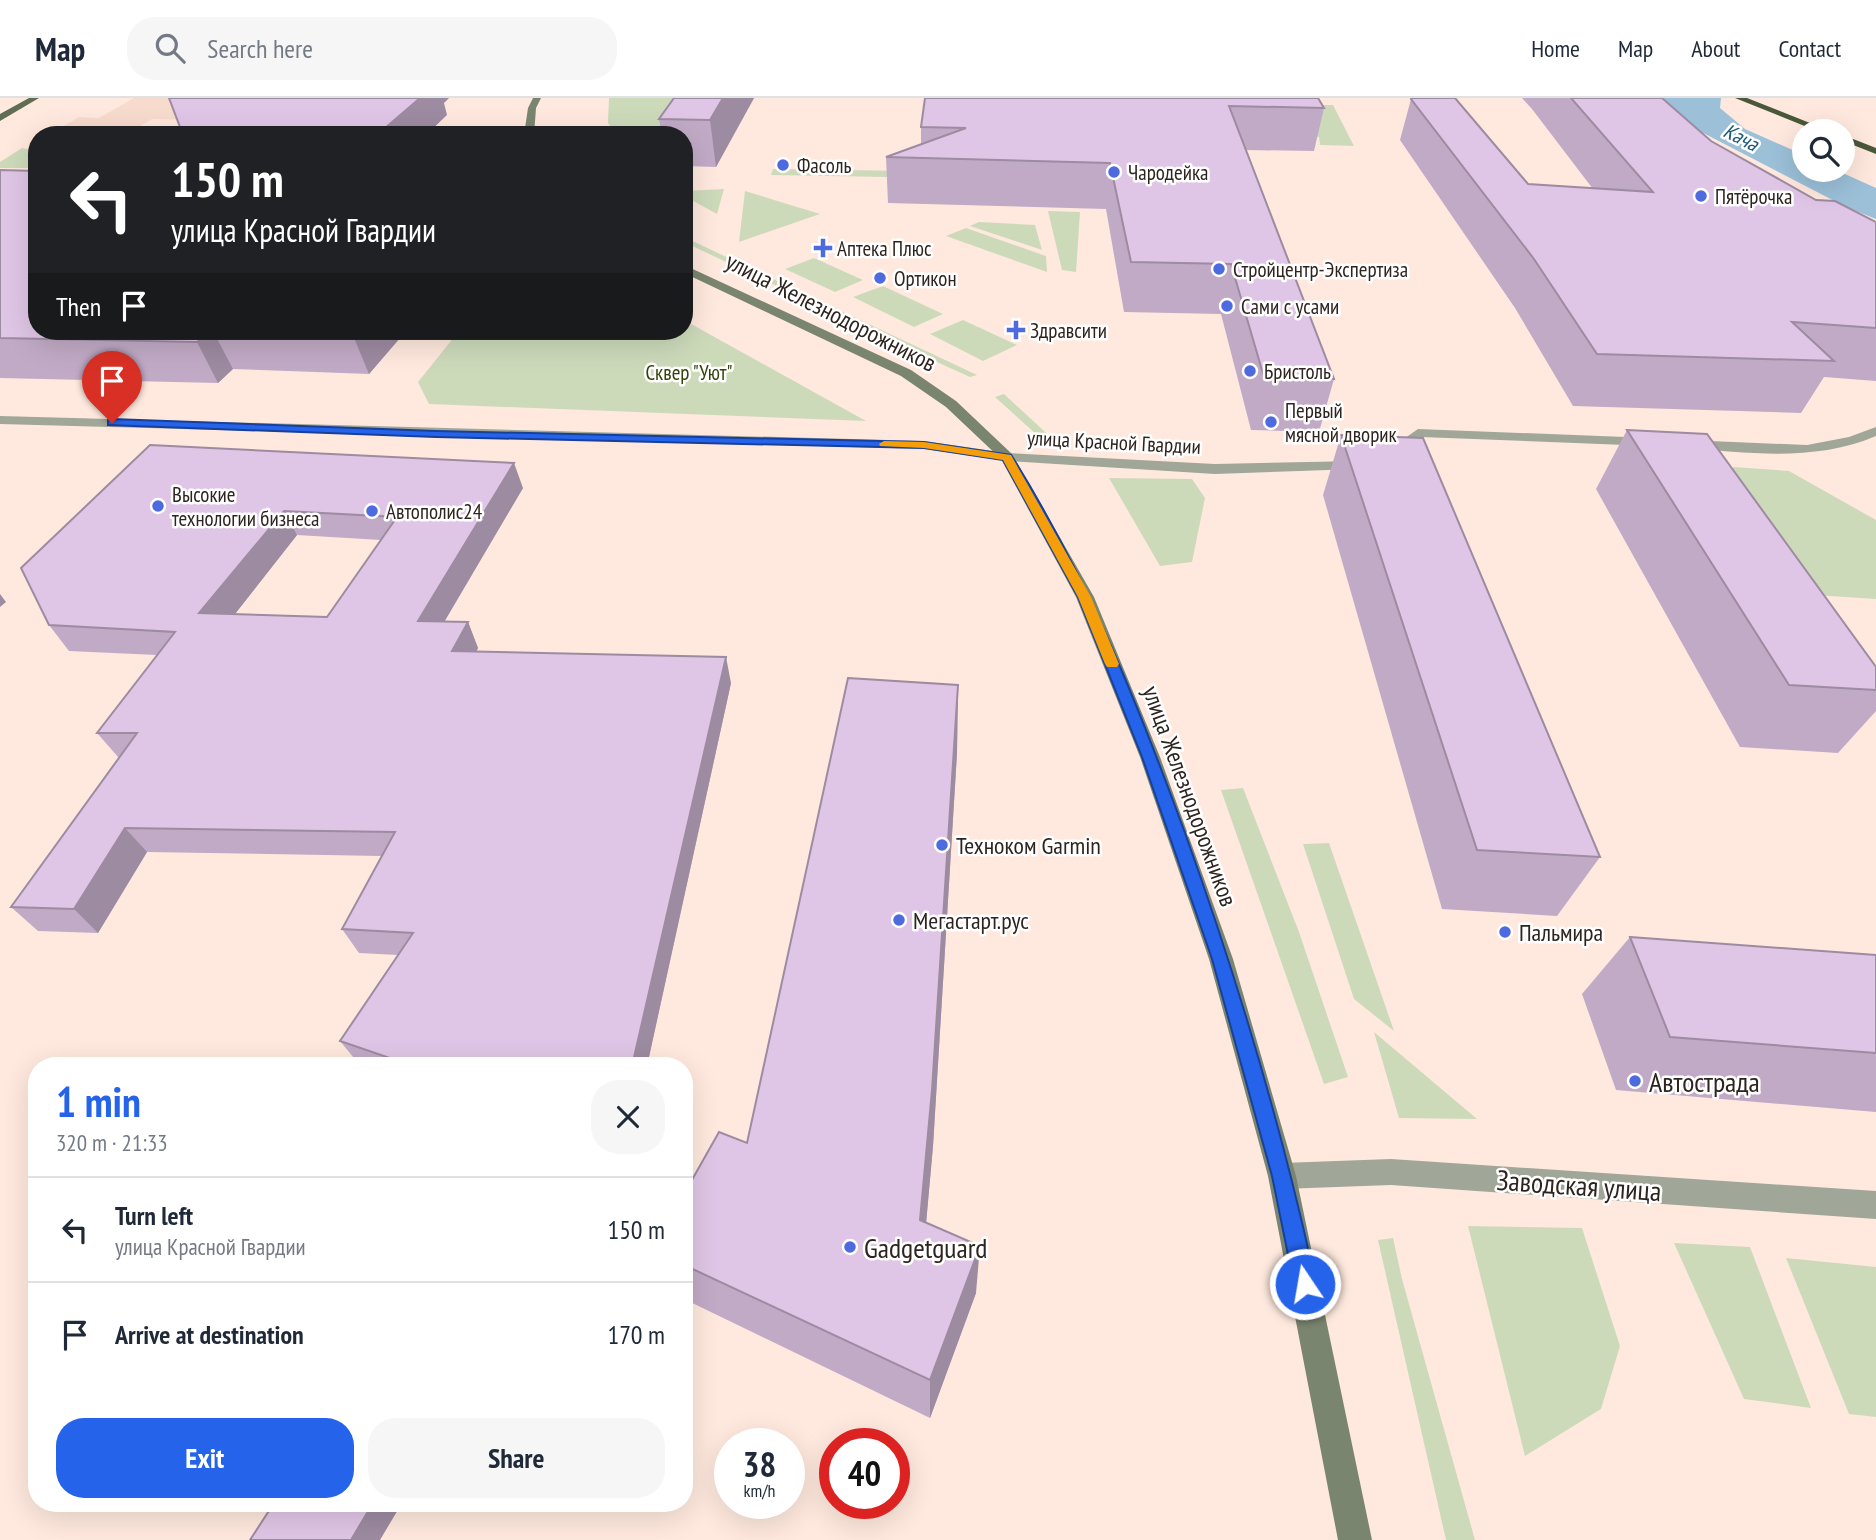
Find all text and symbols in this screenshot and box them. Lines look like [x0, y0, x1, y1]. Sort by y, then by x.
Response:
search box [127, 17, 617, 80]
text: Map [35, 27, 85, 70]
icon: search [151, 29, 189, 67]
text: Search here [207, 32, 313, 65]
text: Home [1531, 33, 1580, 64]
text: Map [1618, 33, 1653, 64]
text: About [1691, 33, 1740, 64]
text: Contact [1778, 33, 1841, 64]
water label: Кача [1719, 117, 1764, 158]
map controls [1792, 119, 1855, 182]
button: search [1792, 119, 1855, 182]
text: 150 m [171, 147, 284, 211]
place label: Фасоль [797, 152, 851, 179]
icon: left [56, 154, 147, 245]
marker: Фасоль [775, 157, 791, 173]
place label: Чародейка [1128, 159, 1208, 186]
marker: Чародейка [1106, 164, 1122, 180]
place label: Пятёрочка [1715, 183, 1792, 210]
marker: Пятёрочка [1693, 188, 1709, 204]
text: улица Красной Гвардии [171, 209, 436, 251]
place label: Аптека Плюс [837, 235, 932, 262]
marker: Аптека Плюс [815, 240, 831, 256]
street label: улица Железнодорожников [720, 245, 942, 379]
place label: Стройцентр-Экспертиза [1233, 256, 1408, 283]
marker: Стройцентр-Экспертиза [1211, 261, 1227, 277]
place label: Ортикон [894, 265, 957, 292]
marker: Ортикон [872, 270, 888, 286]
icon: arrive [115, 287, 153, 325]
text: Then [56, 290, 101, 323]
place label: Сами с усами [1241, 293, 1339, 320]
marker: Сами с усами [1219, 298, 1235, 314]
place label: Здравсити [1030, 317, 1107, 344]
marker: Здравсити [1008, 322, 1024, 338]
pin [82, 351, 142, 423]
place label: Бристоль [1264, 358, 1331, 385]
park label: Сквер "Уют" [645, 359, 733, 386]
icon: arrive [93, 362, 131, 400]
marker: Бристоль [1242, 363, 1258, 379]
place label: Первый мясной дворик [1285, 397, 1397, 448]
marker: Первый мясной дворик [1263, 414, 1279, 430]
street label: улица Красной Гвардии [1026, 424, 1202, 460]
place label: Высокие технологии бизнеса [172, 481, 320, 532]
marker: Высокие технологии бизнеса [150, 498, 166, 514]
place label: Автополис24 [386, 498, 483, 525]
marker: Автополис24 [364, 503, 380, 519]
street label: улица Железнодорожников [1136, 682, 1244, 910]
place label: Техноком Garmin [956, 830, 1101, 861]
marker: Техноком Garmin [934, 837, 950, 853]
place label: Мегастарт.рус [913, 905, 1029, 936]
marker: Мегастарт.рус [891, 912, 907, 928]
place label: Пальмира [1519, 917, 1603, 948]
marker: Пальмира [1497, 924, 1513, 940]
place label: Автострада [1649, 1063, 1760, 1100]
marker: Автострада [1627, 1073, 1643, 1089]
text: 1 min [56, 1074, 141, 1129]
button: close [591, 1080, 665, 1154]
text: 320 m · 21:33 [56, 1128, 168, 1157]
street label: Заводская улица [1495, 1161, 1663, 1209]
text: Turn left [115, 1199, 193, 1232]
icon: left [56, 1211, 94, 1249]
text: 150 m [607, 1213, 665, 1246]
place label: Gadgetguard [864, 1229, 987, 1266]
text: улица Красной Гвардии [115, 1232, 306, 1261]
marker: Gadgetguard [842, 1239, 858, 1255]
position arrow [1268, 1247, 1342, 1321]
icon: arrive [56, 1316, 94, 1354]
text: Arrive at destination [115, 1318, 304, 1351]
text: 170 m [607, 1318, 665, 1351]
button: Exit [56, 1418, 354, 1498]
button: Share [368, 1418, 665, 1498]
speed limit sign: 40 [819, 1428, 910, 1519]
text: 38 [743, 1441, 776, 1487]
text: km/h [744, 1479, 775, 1502]

